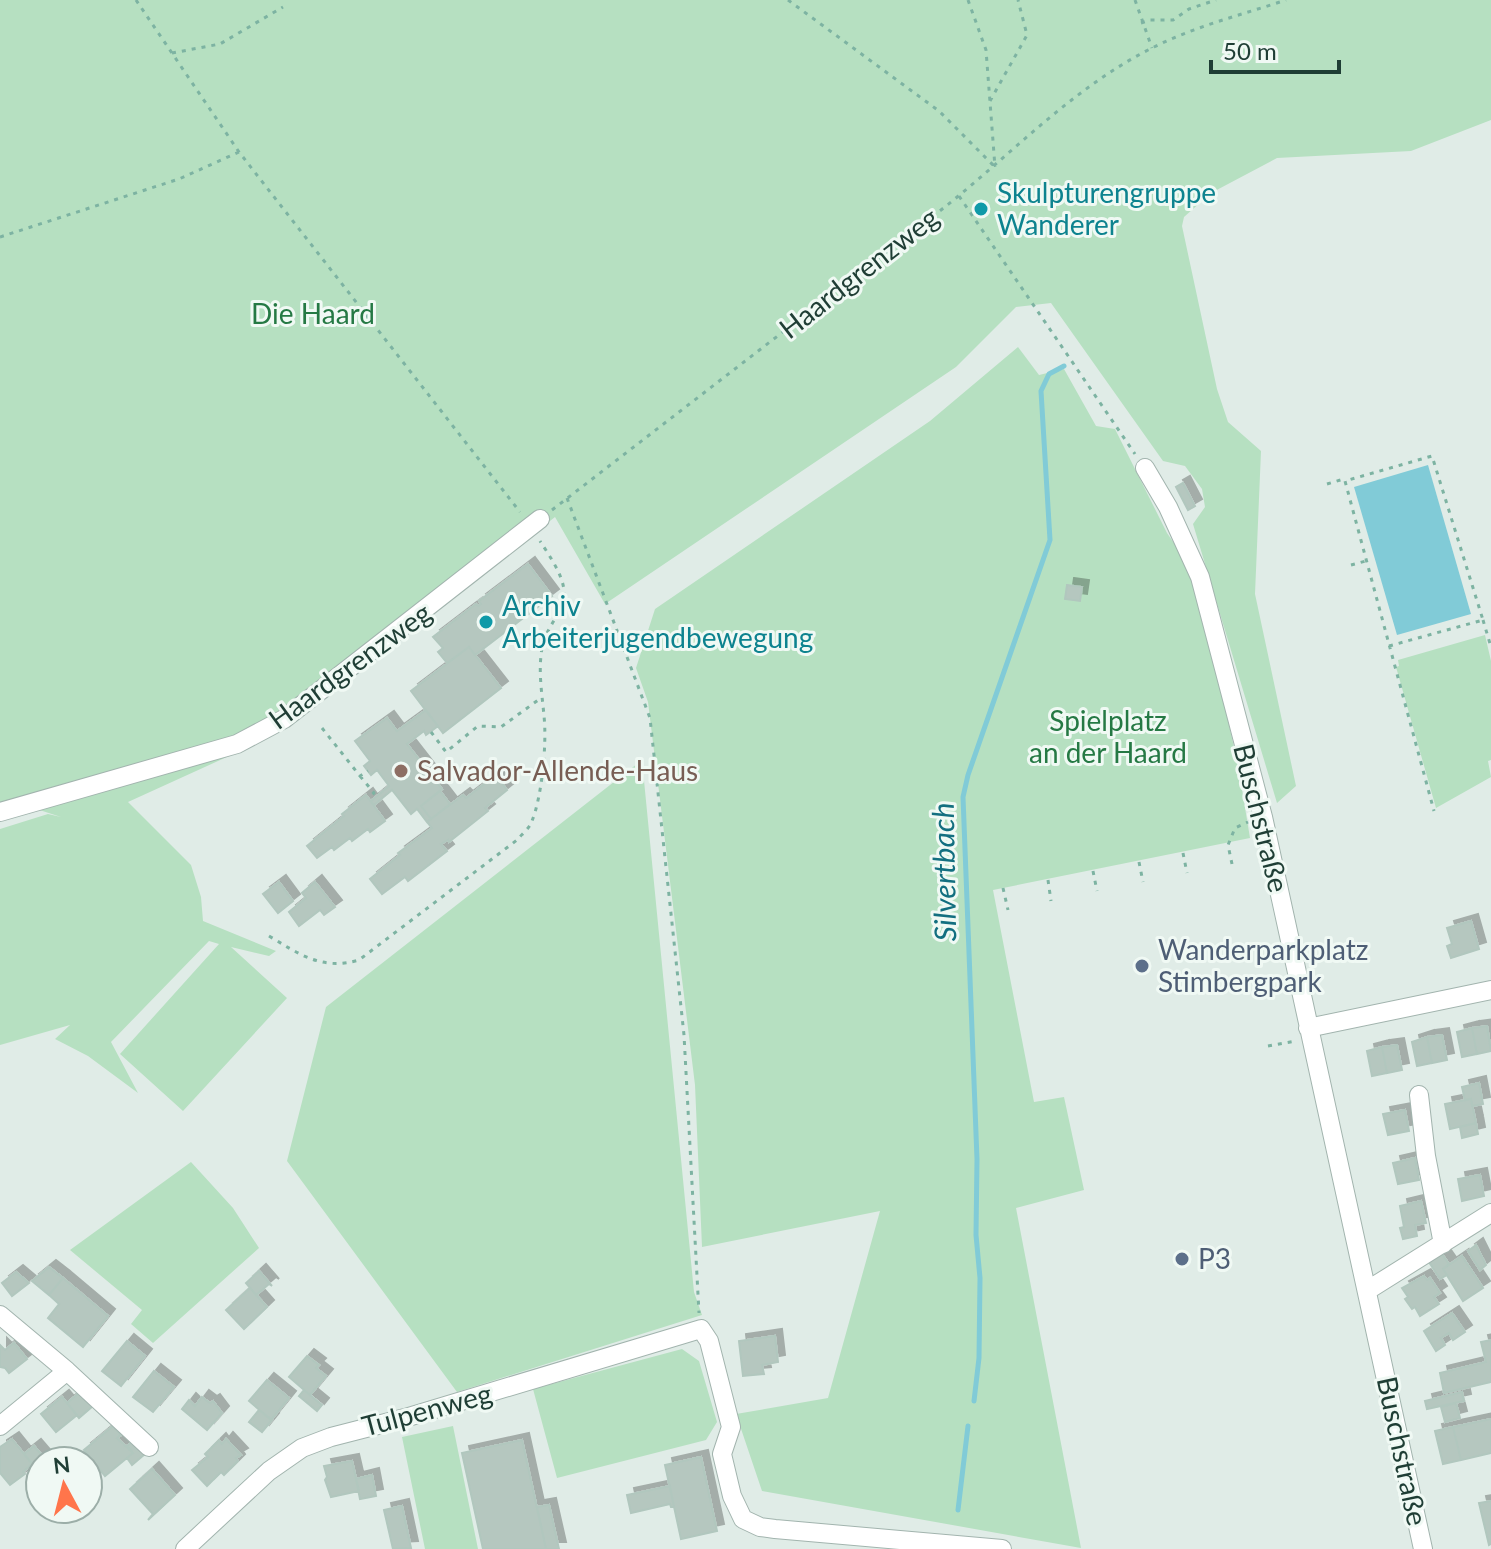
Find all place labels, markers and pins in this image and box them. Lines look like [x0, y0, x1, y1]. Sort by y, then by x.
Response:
place label: Skulpturengruppe Wanderer [997, 175, 1216, 241]
marker: Skulpturengruppe Wanderer [972, 200, 990, 218]
place label: Archiv Arbeiterjugendbewegung [502, 588, 813, 654]
marker: Archiv Arbeiterjugendbewegung [477, 613, 495, 631]
place label: Salvador-Allende-Haus [417, 753, 698, 787]
marker: Salvador-Allende-Haus [392, 762, 410, 780]
place label: Wanderparkplatz Stimbergpark [1158, 932, 1368, 998]
marker: Wanderparkplatz Stimbergpark [1133, 957, 1151, 975]
place label: P3 [1198, 1241, 1231, 1275]
marker: P3 [1173, 1250, 1191, 1268]

